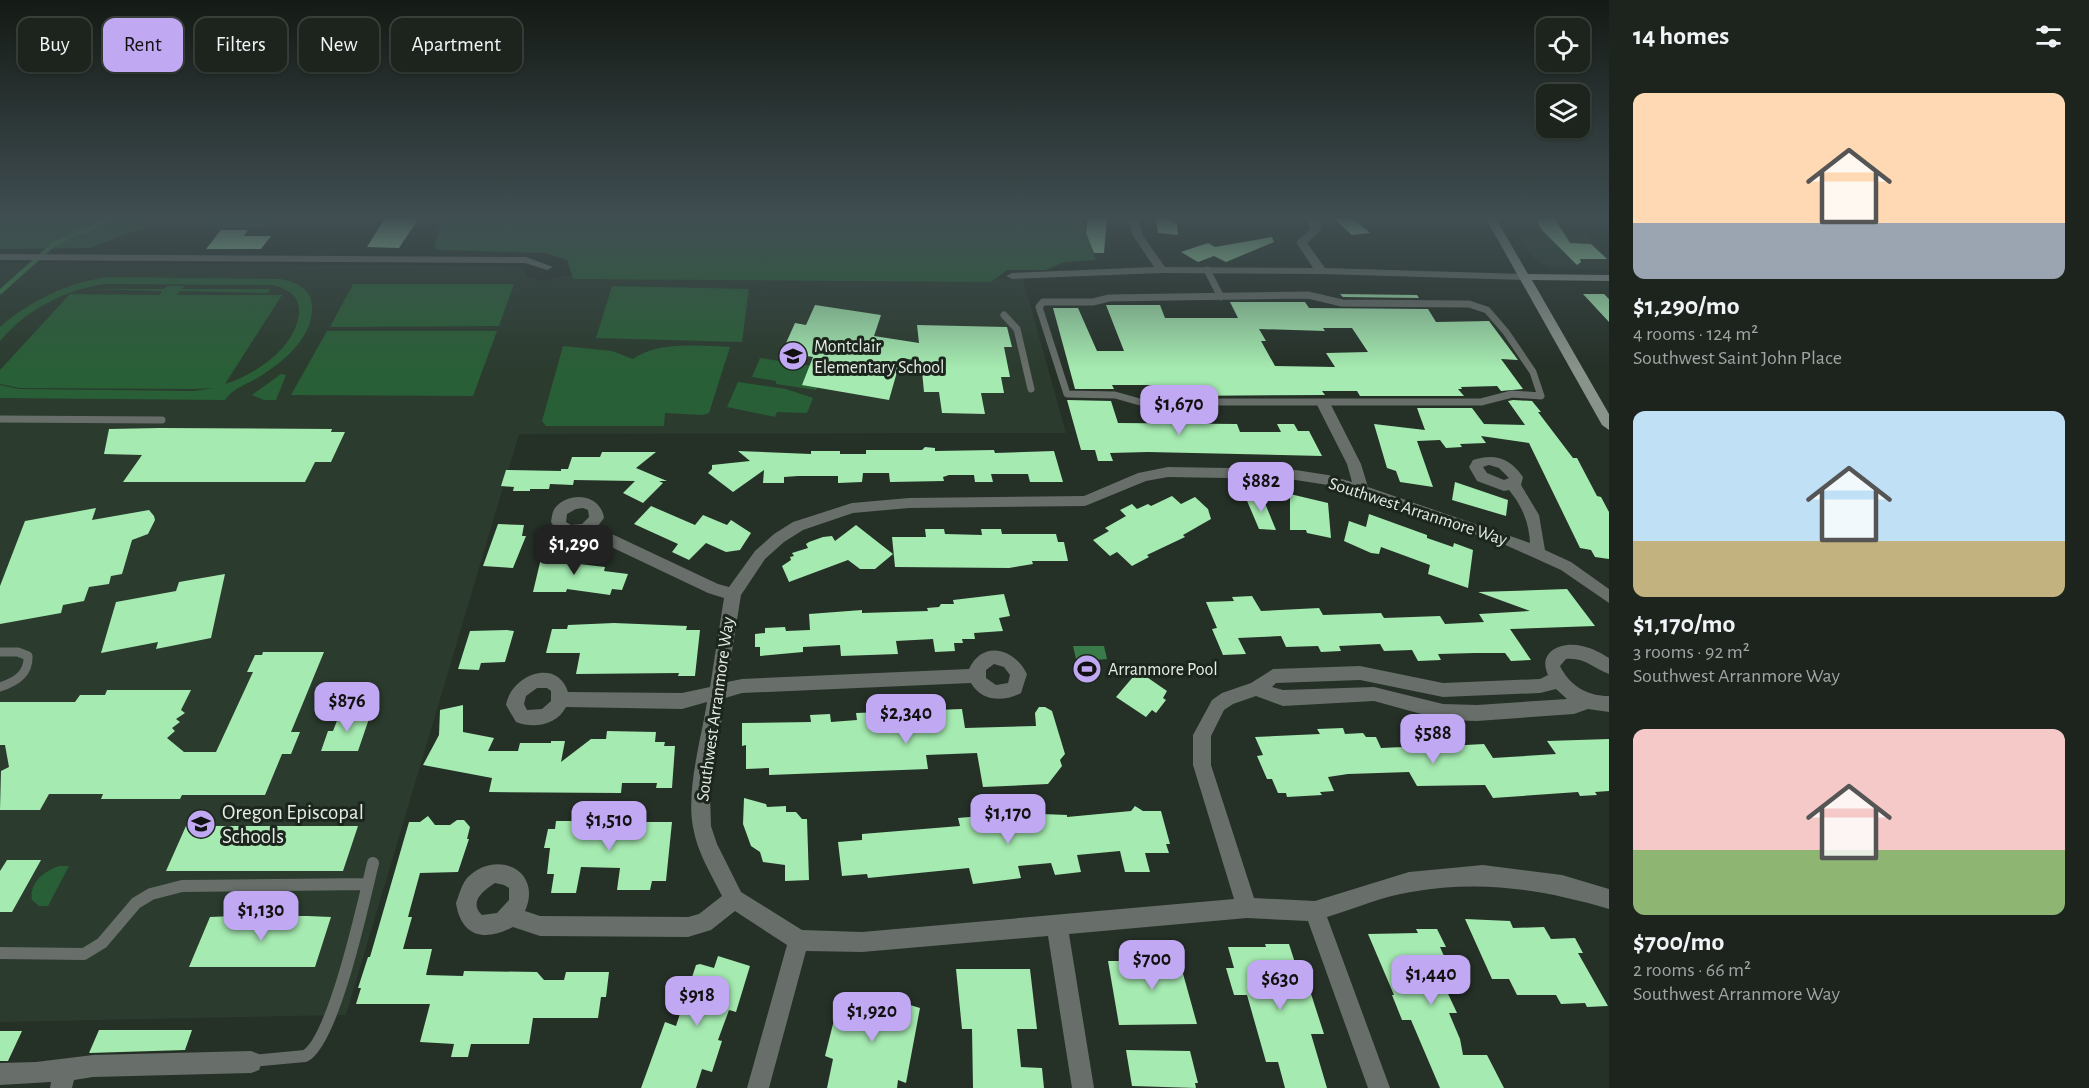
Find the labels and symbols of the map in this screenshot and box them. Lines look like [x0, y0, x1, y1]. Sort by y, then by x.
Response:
place label: Montclair Elementary School [814, 338, 945, 377]
school or university icon: Montclair Elementary School [777, 340, 809, 372]
pin: $1,670 [1130, 385, 1228, 436]
pin: $882 [1225, 462, 1297, 513]
street label: Southwest Arranmore Way [1326, 475, 1509, 549]
pin: $1,290 [525, 525, 623, 576]
street label: Southwest Arranmore Way [694, 615, 738, 803]
sports icon: Arranmore Pool [1071, 653, 1103, 685]
place label: Arranmore Pool [1108, 661, 1218, 679]
pin: $876 [311, 682, 383, 733]
pin: $2,340 [857, 694, 955, 745]
pin: $588 [1397, 714, 1469, 765]
pin: $1,170 [959, 794, 1057, 845]
pin: $1,510 [560, 801, 658, 852]
place label: Oregon Episcopal Schools [222, 802, 364, 847]
school or university icon: Oregon Episcopal Schools [185, 808, 217, 840]
pin: $1,130 [212, 891, 310, 942]
pin: $700 [1116, 940, 1188, 991]
pin: $1,440 [1382, 955, 1480, 1006]
pin: $630 [1244, 960, 1316, 1011]
pin: $918 [661, 976, 733, 1027]
pin: $1,920 [823, 992, 921, 1043]

